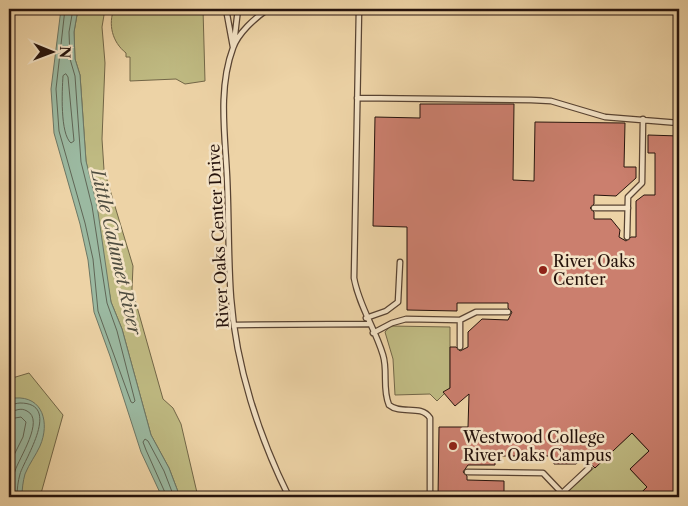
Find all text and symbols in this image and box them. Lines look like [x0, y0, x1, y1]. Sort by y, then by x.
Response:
north arrow [28, 28, 78, 78]
text: N [56, 46, 74, 58]
street label: River Oaks Center Drive [203, 143, 233, 329]
water label: Little Calumet River [86, 165, 146, 339]
place label: River Oaks Center [553, 251, 635, 289]
marker: River Oaks Center [537, 264, 549, 276]
place label: Westwood College River Oaks Campus [462, 427, 612, 465]
marker: Westwood College River Oaks Campus [447, 440, 459, 452]

